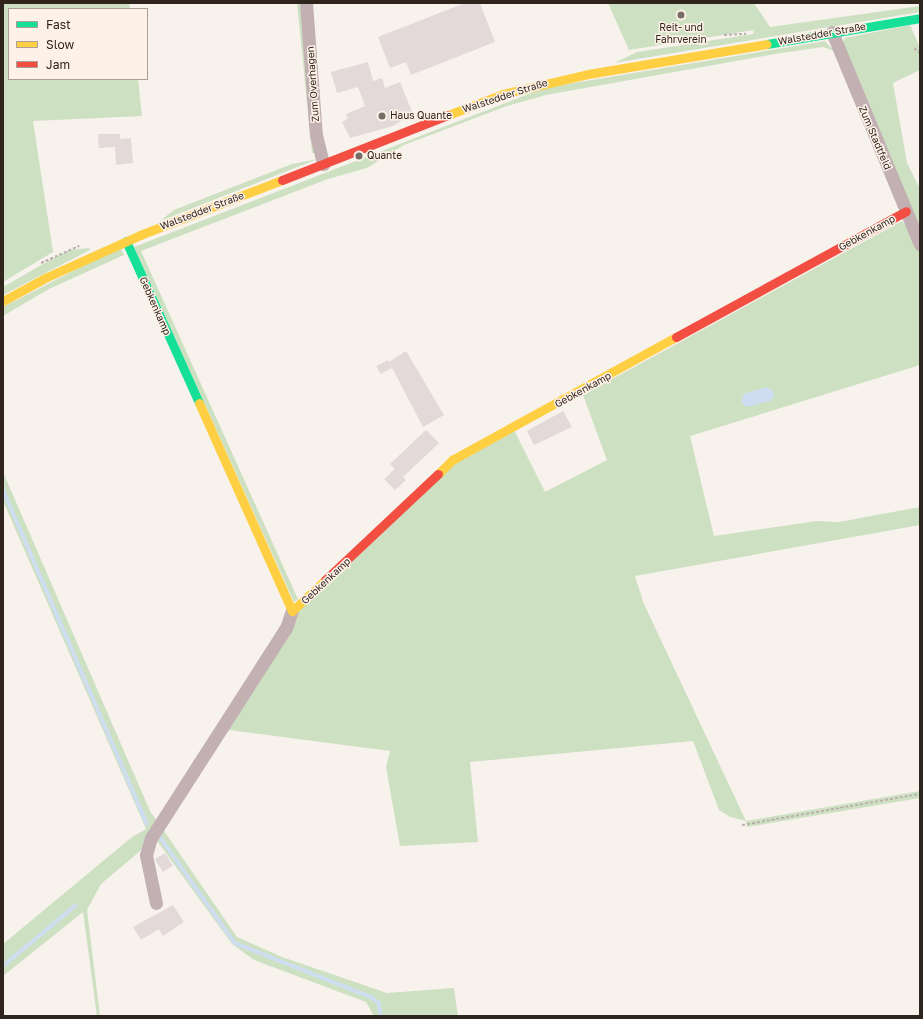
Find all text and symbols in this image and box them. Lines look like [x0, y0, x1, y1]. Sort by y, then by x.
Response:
legend [8, 8, 148, 80]
marker: Reit- und Fahrverein [676, 10, 686, 20]
text: Fast [46, 17, 71, 32]
street label: Walstedder Straße [777, 20, 867, 48]
place label: Reit- und Fahrverein [655, 21, 707, 44]
text: Slow [46, 37, 74, 52]
street label: Zum Overhagen [304, 46, 322, 122]
text: Jam [46, 57, 70, 72]
street label: Walstedder Straße [461, 77, 549, 115]
street label: Zum Stadtfeld [856, 104, 894, 172]
place label: Haus Quante [390, 110, 452, 122]
marker: Haus Quante [377, 111, 387, 121]
place label: Quante [367, 150, 402, 162]
marker: Quante [354, 151, 364, 161]
street label: Walstedder Straße [158, 189, 246, 233]
street label: Gebkenkamp [837, 213, 897, 253]
street label: Gebkenkamp [137, 275, 173, 337]
street label: Gebkenkamp [553, 370, 613, 410]
street label: Gebkenkamp [299, 555, 353, 607]

